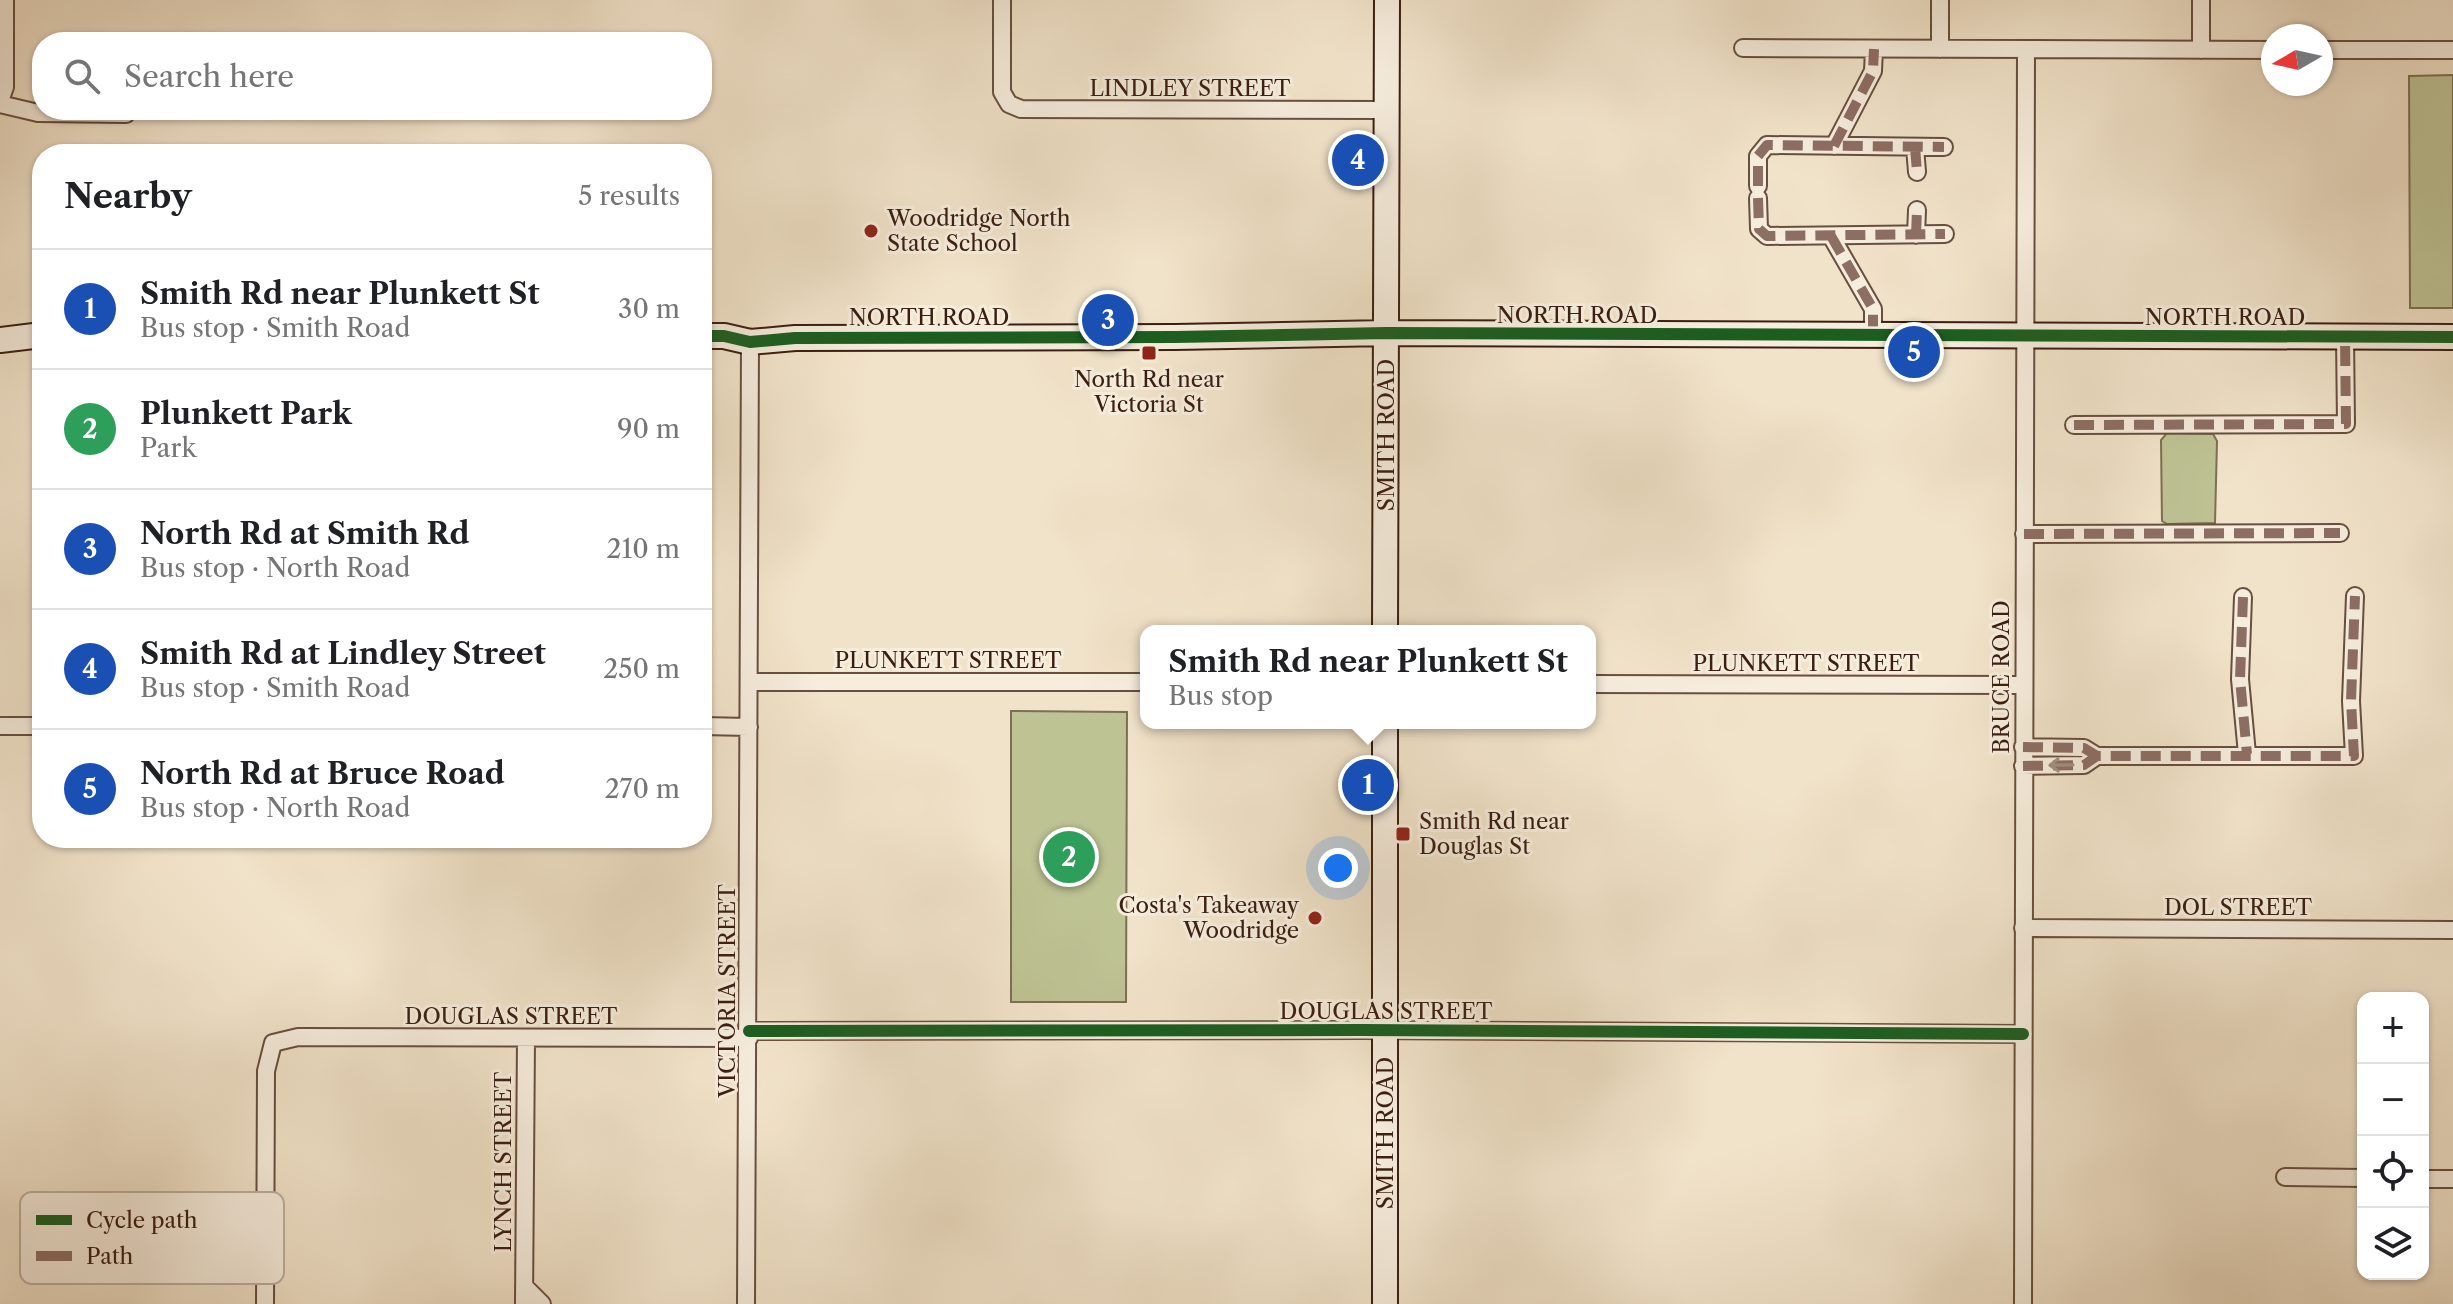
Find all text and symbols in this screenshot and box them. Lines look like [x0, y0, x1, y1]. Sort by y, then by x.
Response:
north arrow [2261, 24, 2333, 96]
search box [32, 32, 712, 120]
icon: search [60, 54, 104, 98]
text: Search here [124, 58, 294, 95]
street label: LINDLEY STREET [1089, 75, 1291, 102]
pin: 4 [1332, 130, 1384, 190]
text: Nearby [64, 175, 192, 217]
text: 5 results [578, 180, 680, 212]
place label: Woodridge North State School [886, 205, 1071, 257]
marker: Woodridge North State School [862, 222, 880, 240]
text: Smith Rd near Plunkett St [140, 275, 540, 312]
pin: 3 [1082, 290, 1134, 350]
text: 1 [84, 293, 96, 325]
text: 30 m [618, 293, 680, 325]
street label: NORTH ROAD [1497, 302, 1657, 329]
street label: NORTH ROAD [849, 304, 1009, 331]
street label: NORTH ROAD [2145, 304, 2305, 331]
text: Bus stop · Smith Road [140, 312, 410, 344]
pin: 5 [1888, 322, 1940, 382]
marker: North Rd near Victoria St [1140, 344, 1158, 362]
street label: SMITH ROAD [1373, 359, 1400, 511]
place label: North Rd near Victoria St [1074, 366, 1224, 418]
text: Plunkett Park [140, 395, 352, 432]
text: 2 [82, 413, 98, 445]
text: 90 m [617, 413, 680, 445]
text: Park [140, 432, 197, 464]
text: North Rd at Smith Rd [140, 515, 470, 552]
text: 3 [83, 533, 97, 565]
text: 210 m [607, 533, 680, 565]
text: Bus stop · North Road [140, 552, 410, 584]
street label: BRUCE ROAD [1988, 600, 2015, 754]
popup [1140, 625, 1596, 729]
text: Smith Rd at Lindley Street [140, 635, 546, 672]
text: Smith Rd near Plunkett St [1168, 643, 1568, 680]
street label: PLUNKETT STREET [835, 647, 1062, 674]
street label: PLUNKETT STREET [1693, 650, 1920, 677]
text: 4 [82, 653, 98, 685]
text: 250 m [603, 653, 680, 685]
text: Bus stop · Smith Road [140, 672, 410, 704]
text: Bus stop [1168, 680, 1273, 712]
text: North Rd at Bruce Road [140, 755, 505, 792]
pin: 1 [1342, 755, 1394, 815]
one-way arrow [2048, 758, 2075, 773]
text: 5 [83, 773, 97, 805]
text: 270 m [605, 773, 680, 805]
text: Bus stop · North Road [140, 792, 410, 824]
place label: Smith Rd near Douglas St [1419, 808, 1569, 860]
marker: Smith Rd near Douglas St [1394, 825, 1412, 843]
pin: 2 [1043, 827, 1095, 887]
your location [1318, 848, 1358, 888]
street label: VICTORIA STREET [714, 884, 741, 1099]
place label: Costa's Takeaway Woodridge [1119, 892, 1300, 944]
street label: DOL STREET [2164, 894, 2313, 921]
marker: Costa's Takeaway Woodridge [1306, 909, 1324, 927]
map controls [2357, 992, 2429, 1280]
button: + [2357, 992, 2429, 1064]
street label: DOUGLAS STREET [1280, 998, 1493, 1025]
street label: DOUGLAS STREET [405, 1003, 618, 1030]
street label: SMITH ROAD [1372, 1057, 1399, 1209]
button: − [2357, 1064, 2429, 1136]
street label: LYNCH STREET [490, 1071, 517, 1252]
button: locate [2357, 1136, 2429, 1208]
legend [20, 1192, 284, 1284]
text: Cycle path [86, 1207, 198, 1234]
button: layers [2357, 1208, 2429, 1280]
text: Path [86, 1243, 134, 1270]

